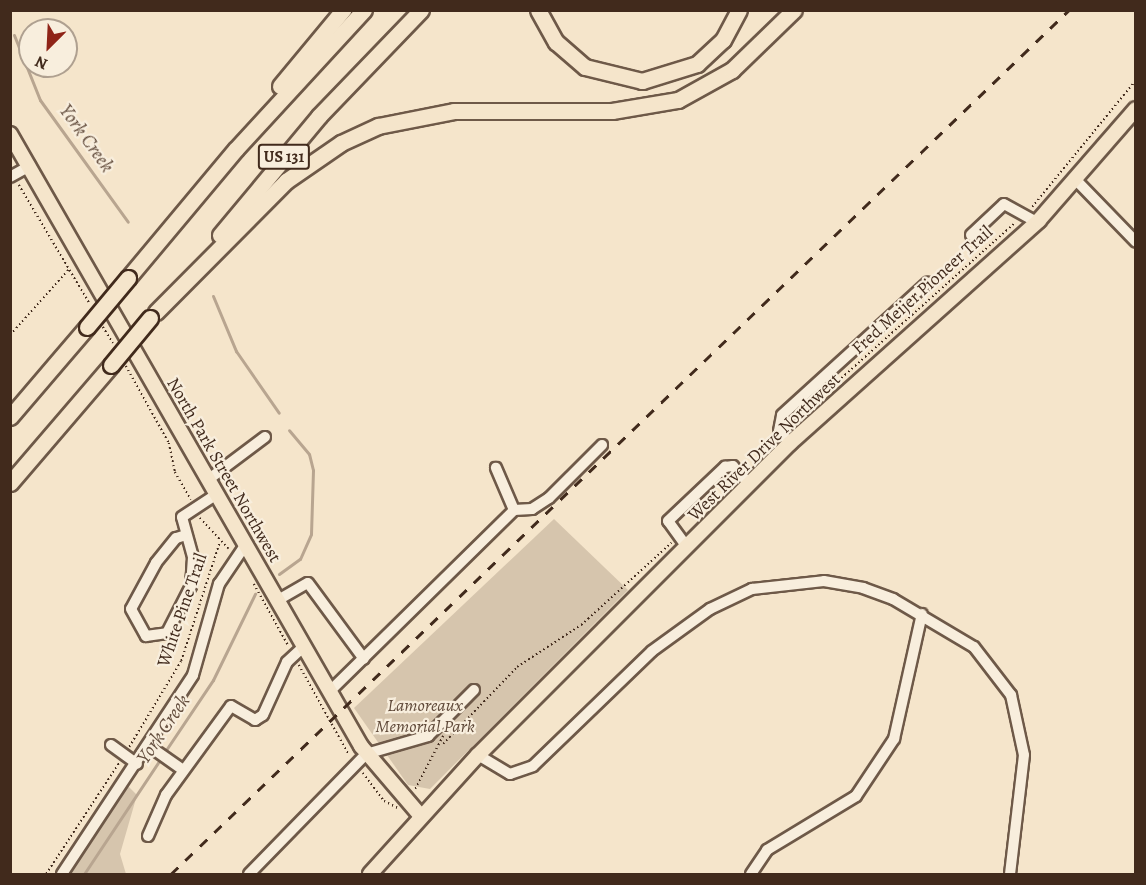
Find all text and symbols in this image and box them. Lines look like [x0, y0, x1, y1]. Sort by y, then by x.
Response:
north arrow [18, 18, 78, 78]
text: N [32, 50, 51, 75]
water label: York Creek [54, 99, 120, 177]
road number: US 131 [257, 144, 311, 170]
street label: Fred Meijer Pioneer Trail [847, 221, 997, 359]
street label: West River Drive Northwest [683, 369, 845, 525]
street label: North Park Street Northwest [162, 374, 286, 566]
street label: White Pine Trail [152, 550, 212, 670]
water label: York Creek [131, 690, 195, 768]
park label: Lamoreaux Memorial Park [375, 695, 475, 738]

